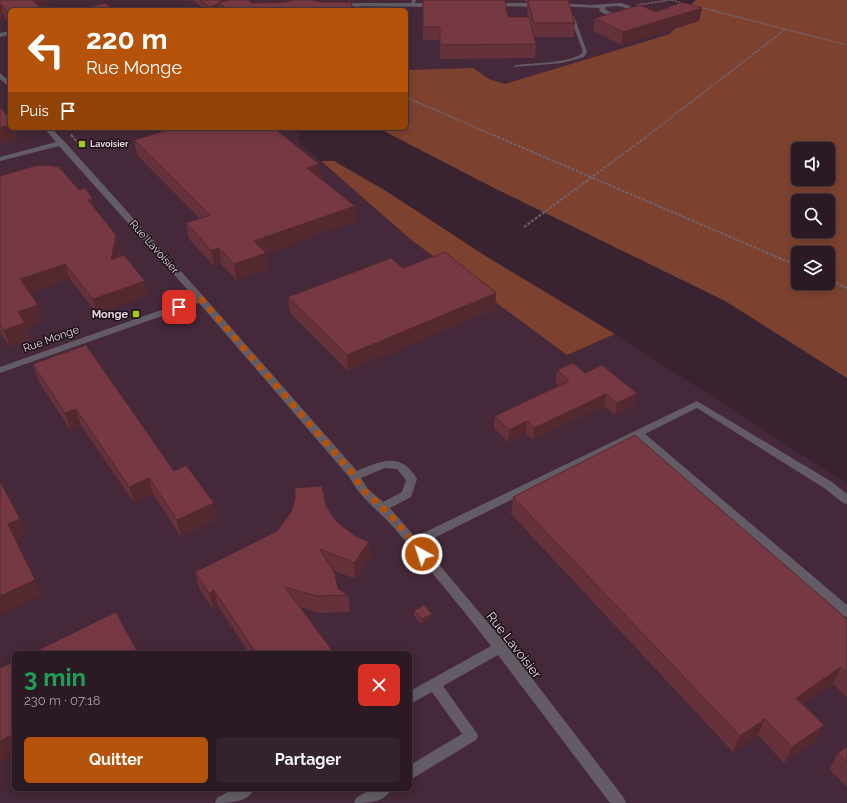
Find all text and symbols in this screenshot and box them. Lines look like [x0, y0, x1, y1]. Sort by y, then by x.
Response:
text: 220 m [86, 23, 168, 56]
icon: left [20, 24, 72, 76]
text: Rue Monge [86, 57, 182, 78]
icon: arrive [57, 100, 79, 122]
text: Puis [20, 102, 49, 120]
marker: Lavoisier [77, 139, 87, 149]
place label: Lavoisier [90, 139, 129, 149]
map controls [791, 142, 835, 290]
button: sound [791, 142, 835, 186]
button: search [791, 194, 835, 238]
street label: Rue Lavoisier [126, 217, 182, 277]
button: layers [791, 246, 835, 290]
pin [162, 290, 196, 324]
icon: arrive [168, 296, 190, 318]
place label: Monge [92, 308, 128, 321]
marker: Monge [131, 309, 141, 319]
street label: Rue Monge [21, 323, 81, 355]
position arrow [401, 533, 443, 575]
street label: Rue Lavoisier [483, 609, 545, 682]
text: 3 min [24, 663, 86, 692]
button: close [358, 664, 400, 706]
text: 230 m · 07:18 [24, 693, 101, 708]
button: Quitter [24, 737, 208, 783]
button: Partager [216, 737, 400, 783]

